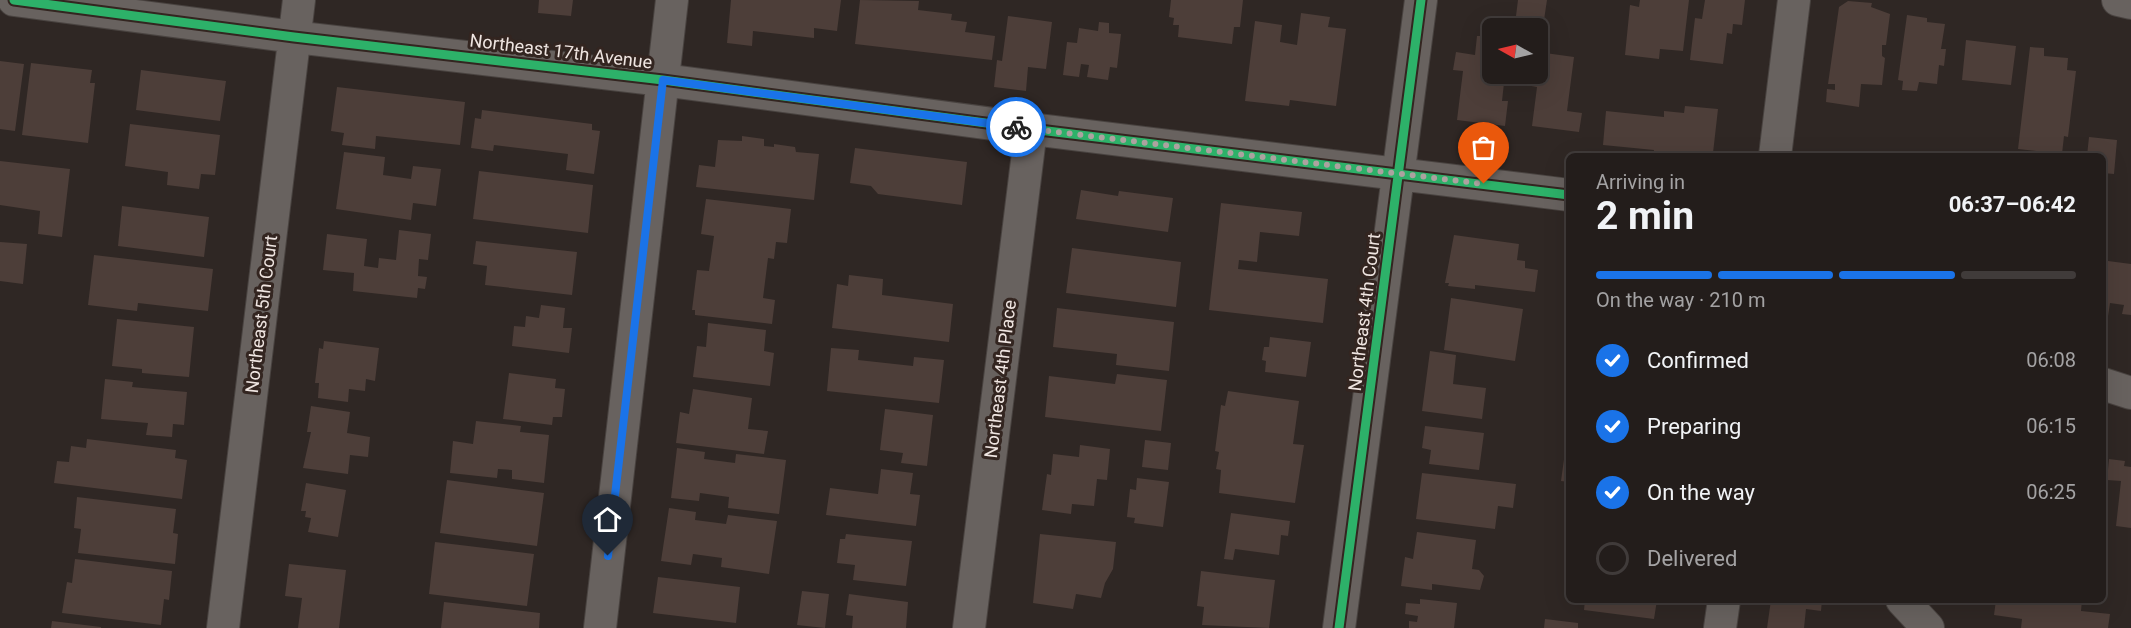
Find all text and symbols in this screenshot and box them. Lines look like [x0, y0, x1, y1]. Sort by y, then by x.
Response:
north arrow [1482, 18, 1548, 84]
map controls [1482, 18, 1548, 84]
street label: Northeast 17th Avenue [469, 29, 653, 73]
courier [986, 97, 1046, 157]
icon: bike [1000, 111, 1033, 144]
pin [1458, 122, 1509, 184]
icon: bag [1467, 131, 1500, 164]
text: Arriving in [1596, 170, 1685, 194]
text: 06:37–06:42 [1949, 192, 2076, 217]
text: 2 min [1596, 193, 1694, 239]
street label: Northeast 4th Court [1344, 232, 1384, 392]
street label: Northeast 5th Court [241, 234, 281, 394]
text: On the way · 210 m [1596, 288, 1765, 312]
street label: Northeast 4th Place [980, 299, 1020, 459]
icon: check [1596, 344, 1629, 377]
text: Confirmed [1647, 348, 1749, 373]
text: 06:08 [2026, 348, 2076, 372]
icon: check [1596, 410, 1629, 443]
text: Preparing [1647, 414, 1741, 439]
text: 06:15 [2026, 414, 2076, 438]
icon: check [1596, 476, 1629, 509]
text: On the way [1647, 480, 1755, 505]
text: 06:25 [2026, 480, 2076, 504]
pin [582, 494, 633, 556]
icon: home [591, 503, 624, 536]
text: Delivered [1647, 546, 1737, 571]

